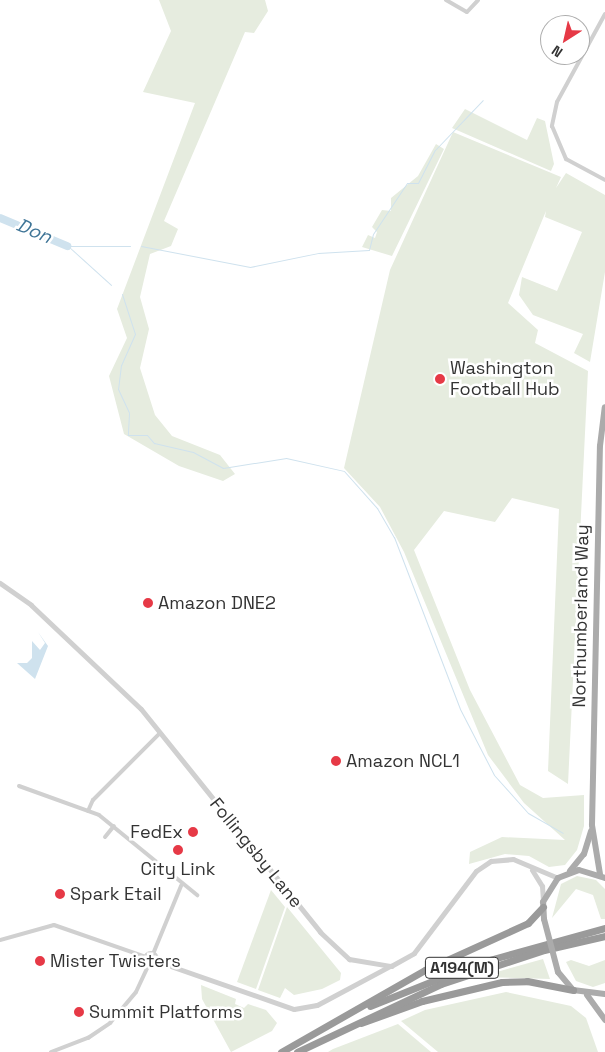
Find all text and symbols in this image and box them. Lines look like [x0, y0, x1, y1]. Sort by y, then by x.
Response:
north arrow [540, 15, 590, 65]
text: N [548, 41, 566, 62]
water label: Don [13, 213, 55, 249]
place label: Washington Football Hub [450, 358, 560, 400]
marker: Washington Football Hub [434, 373, 446, 385]
street label: Northumberland Way [569, 524, 593, 708]
place label: Amazon DNE2 [158, 592, 276, 614]
marker: Amazon DNE2 [142, 597, 154, 609]
place label: Amazon NCL1 [346, 750, 460, 772]
marker: Amazon NCL1 [330, 755, 342, 767]
street label: Follingsby Lane [205, 794, 307, 912]
place label: FedEx [130, 821, 183, 843]
marker: FedEx [187, 826, 199, 838]
marker: City Link [172, 844, 184, 856]
place label: City Link [141, 858, 215, 880]
place label: Spark Etail [70, 883, 162, 905]
marker: Spark Etail [54, 888, 66, 900]
place label: Mister Twisters [50, 950, 181, 972]
road number: A194(M) [424, 954, 500, 981]
marker: Mister Twisters [34, 955, 46, 967]
place label: Summit Platforms [89, 1001, 242, 1023]
marker: Summit Platforms [73, 1006, 85, 1018]

